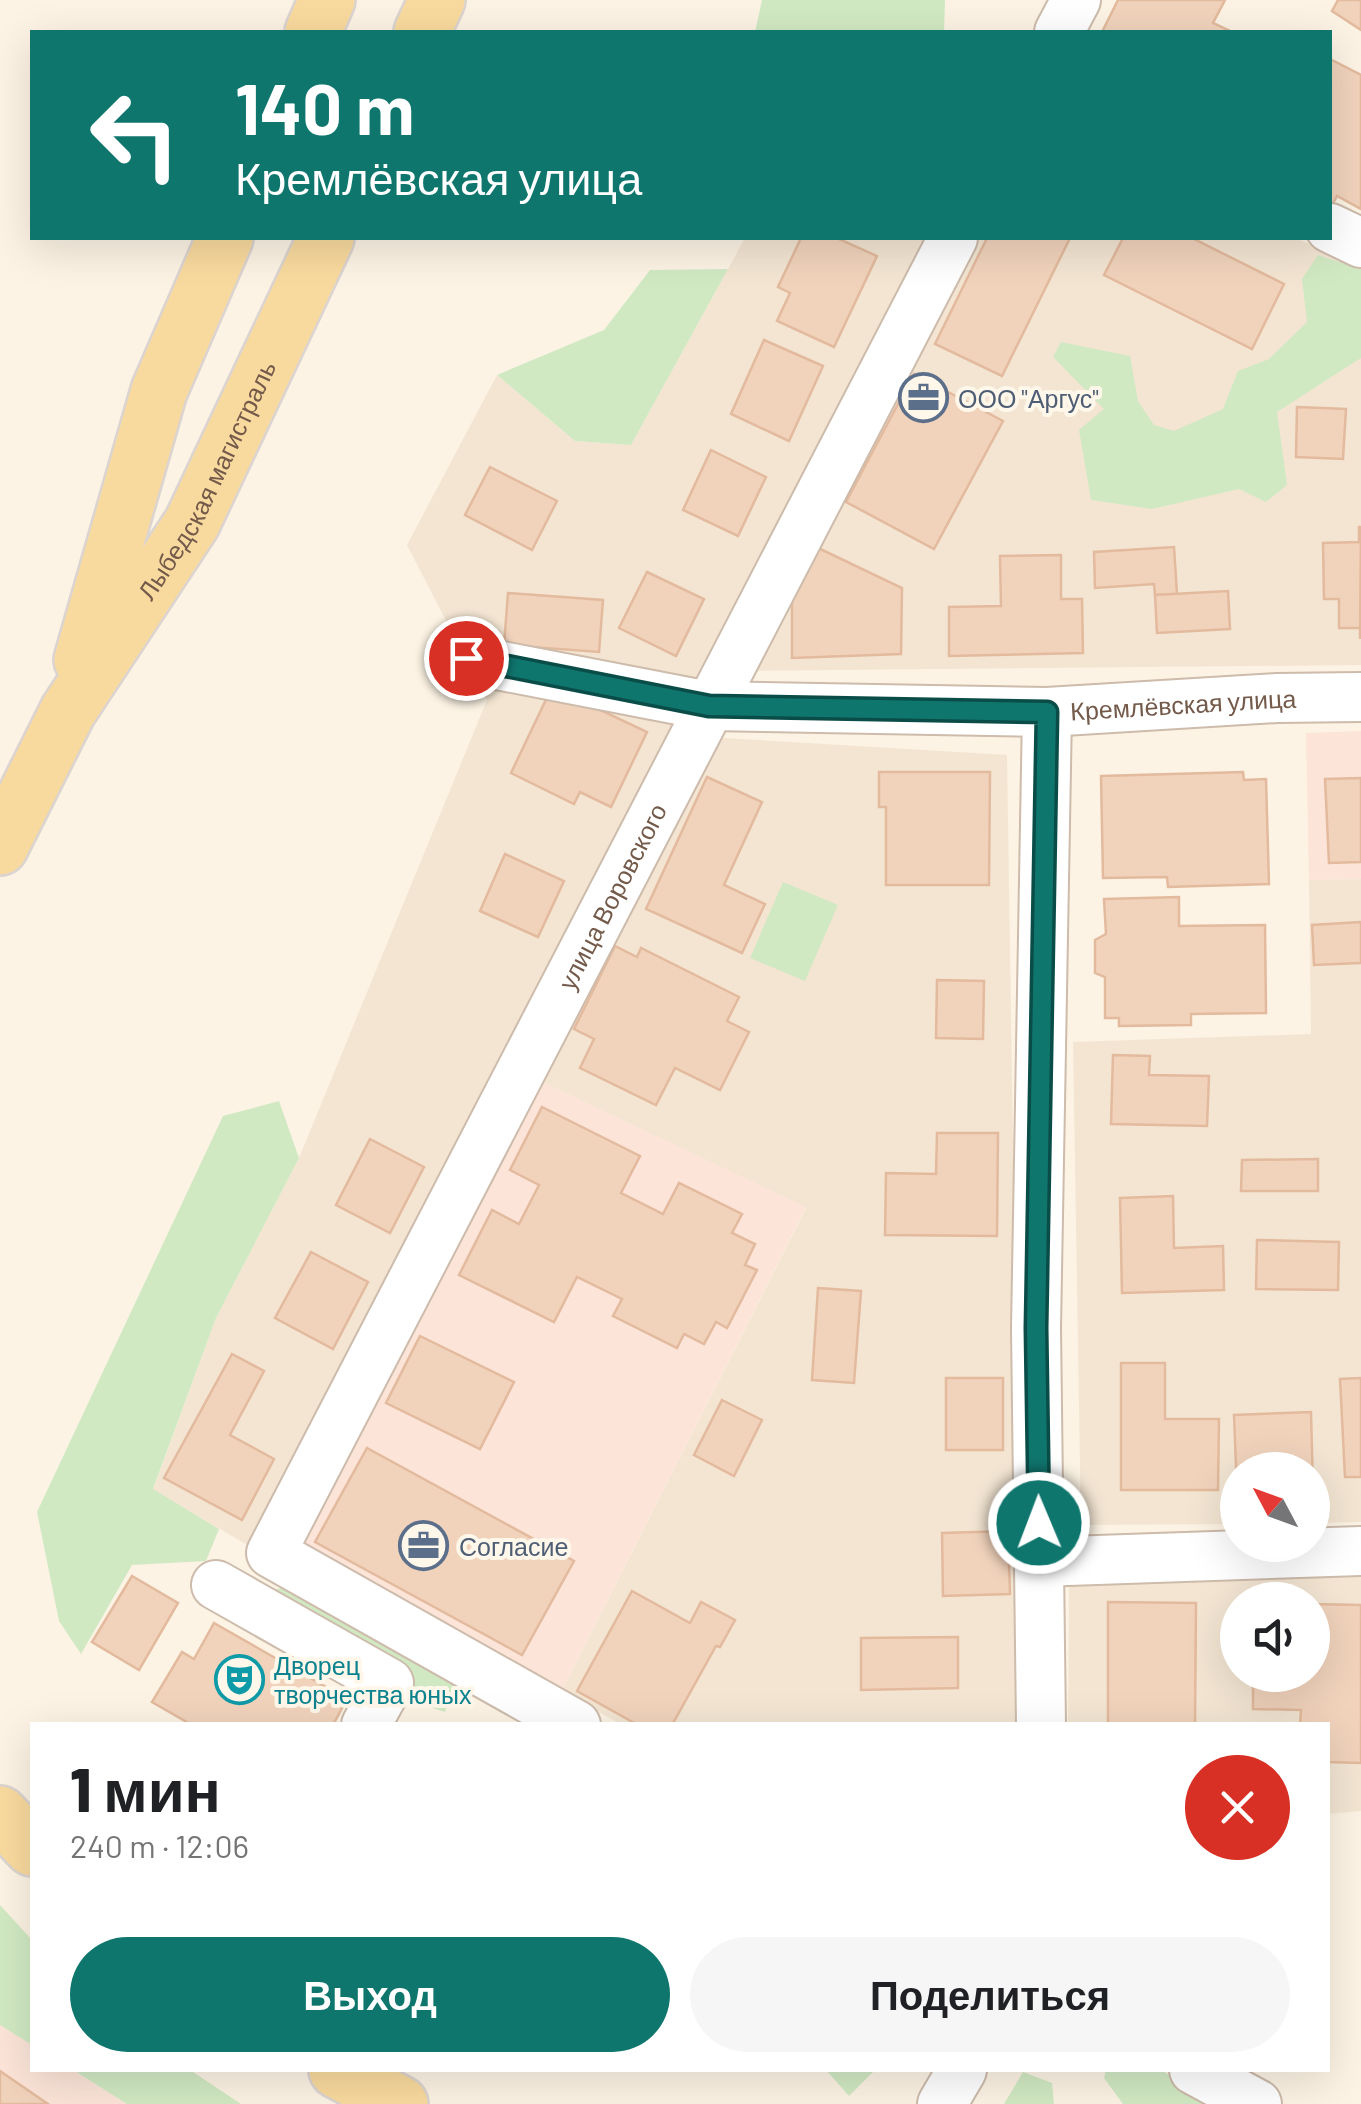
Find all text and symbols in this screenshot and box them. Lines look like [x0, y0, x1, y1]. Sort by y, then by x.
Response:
text: 140 m [235, 65, 414, 149]
icon: left [70, 70, 200, 200]
text: Кремлёвская улица [235, 150, 642, 204]
street label: Лыбедская магистраль [131, 356, 281, 605]
office icon: ООО "Аргус" [897, 372, 949, 424]
place label: ООО "Аргус" [958, 383, 1099, 413]
pin [424, 616, 509, 701]
icon: arrive [439, 631, 494, 686]
street label: Кремлёвская улица [1069, 683, 1296, 726]
street label: улица Воровского [551, 798, 672, 994]
north arrow [1220, 1452, 1330, 1562]
map controls [1220, 1452, 1330, 1692]
position arrow [987, 1471, 1091, 1575]
office icon: Согласие [398, 1520, 450, 1572]
place label: Согласие [459, 1531, 568, 1561]
button: sound [1220, 1582, 1330, 1692]
place label: Дворец творчества юных [274, 1650, 472, 1709]
theatre icon: Дворец творчества юных [213, 1653, 265, 1705]
text: 1 мин [70, 1752, 221, 1824]
button: close [1185, 1755, 1290, 1860]
text: 240 m · 12:06 [70, 1826, 249, 1864]
button: Выход [70, 1937, 670, 2052]
button: Поделиться [690, 1937, 1290, 2052]

